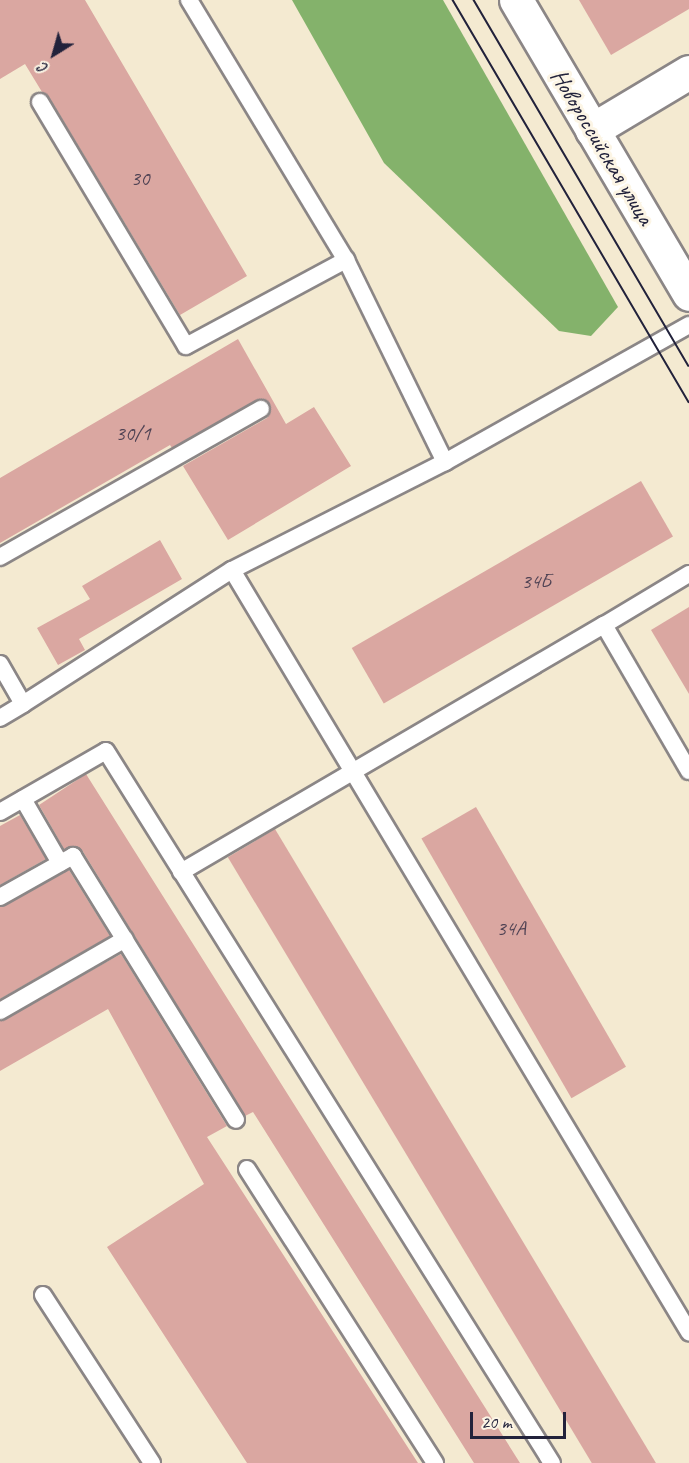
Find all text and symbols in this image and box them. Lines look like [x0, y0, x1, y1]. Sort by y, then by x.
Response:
north arrow [24, 24, 84, 84]
text: С [34, 58, 52, 79]
street label: Новороссийская улица [544, 63, 660, 231]
house number: 30 [131, 165, 149, 191]
house number: 30/1 [115, 420, 151, 446]
house number: 34Б [521, 568, 551, 594]
house number: 34А [496, 915, 526, 941]
scale bar [473, 1400, 569, 1438]
text: 20 m [481, 1411, 512, 1433]

